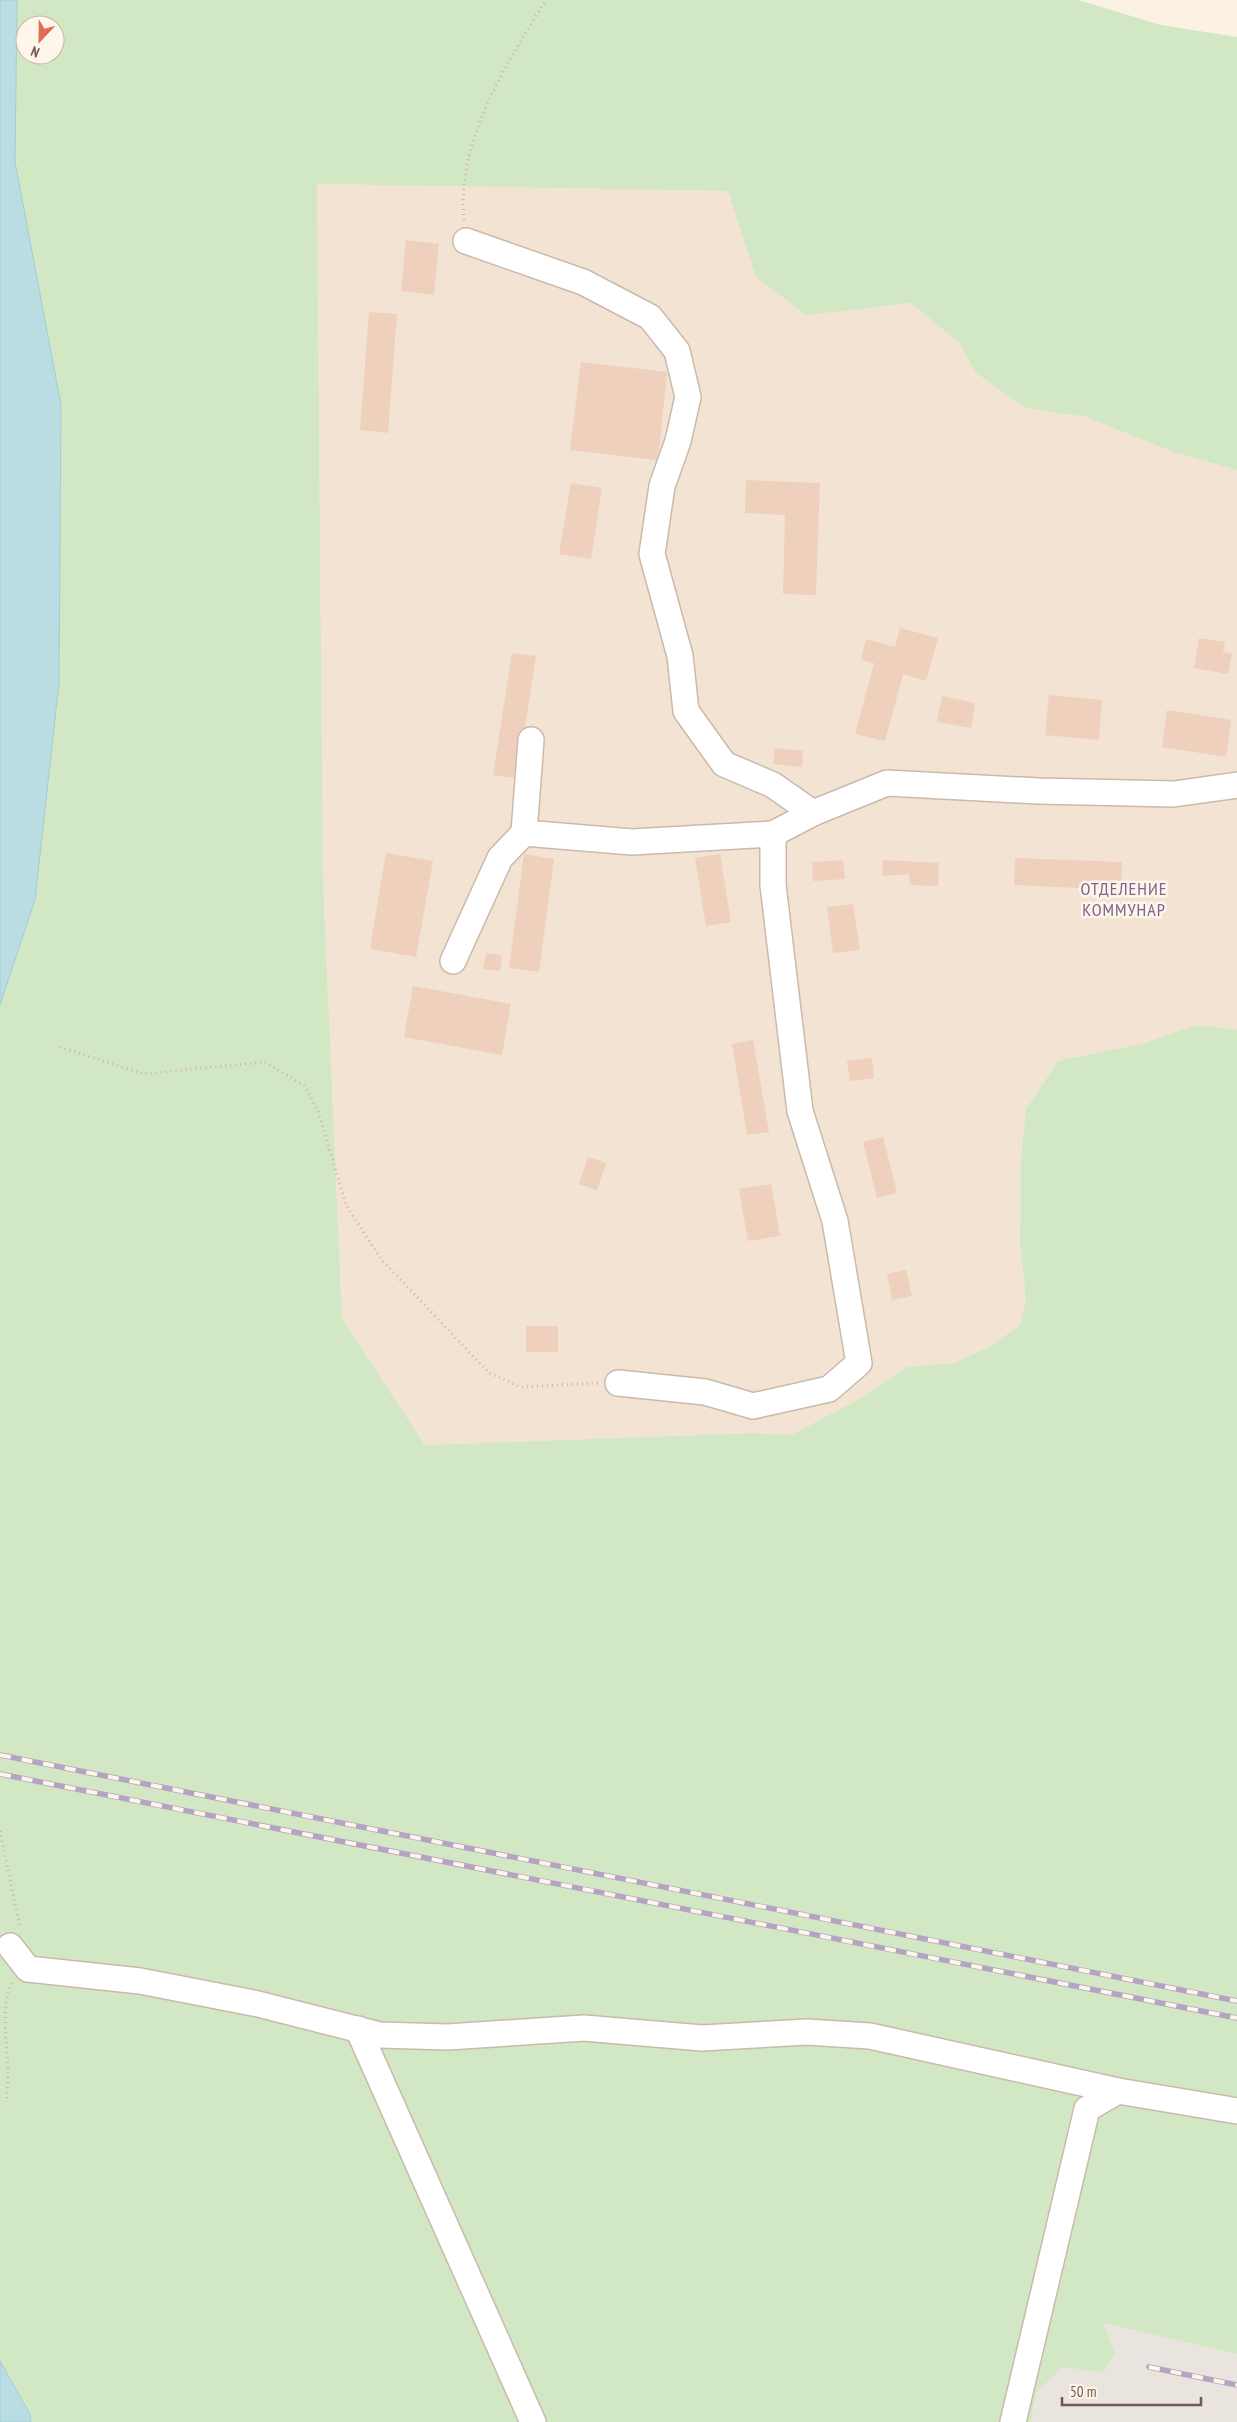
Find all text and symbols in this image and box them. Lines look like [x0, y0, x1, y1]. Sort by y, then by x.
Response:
north arrow [15, 15, 65, 65]
text: N [28, 42, 42, 62]
district label: ОТДЕЛЕНИЕ КОММУНАР [1081, 877, 1167, 921]
scale bar [1062, 2374, 1201, 2406]
text: 50 m [1070, 2382, 1096, 2401]

